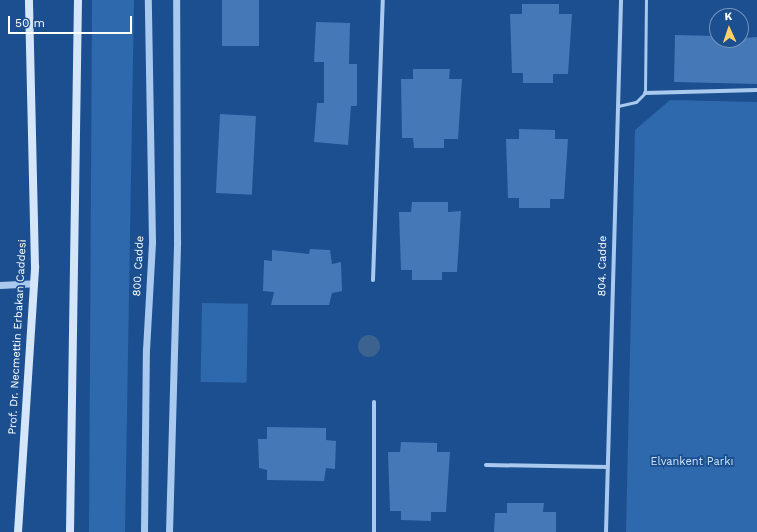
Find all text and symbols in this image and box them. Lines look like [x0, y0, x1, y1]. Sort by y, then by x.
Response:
scale bar [10, 8, 134, 34]
north arrow [709, 8, 749, 48]
text: K [724, 10, 733, 23]
text: 50 m [15, 16, 45, 30]
street label: 800. Cadde [131, 235, 147, 297]
street label: 804. Cadde [596, 235, 610, 297]
street label: Prof. Dr. Necmettin Erbakan Caddesi [6, 239, 30, 435]
park label: Elvankent Parkı [651, 455, 733, 469]

